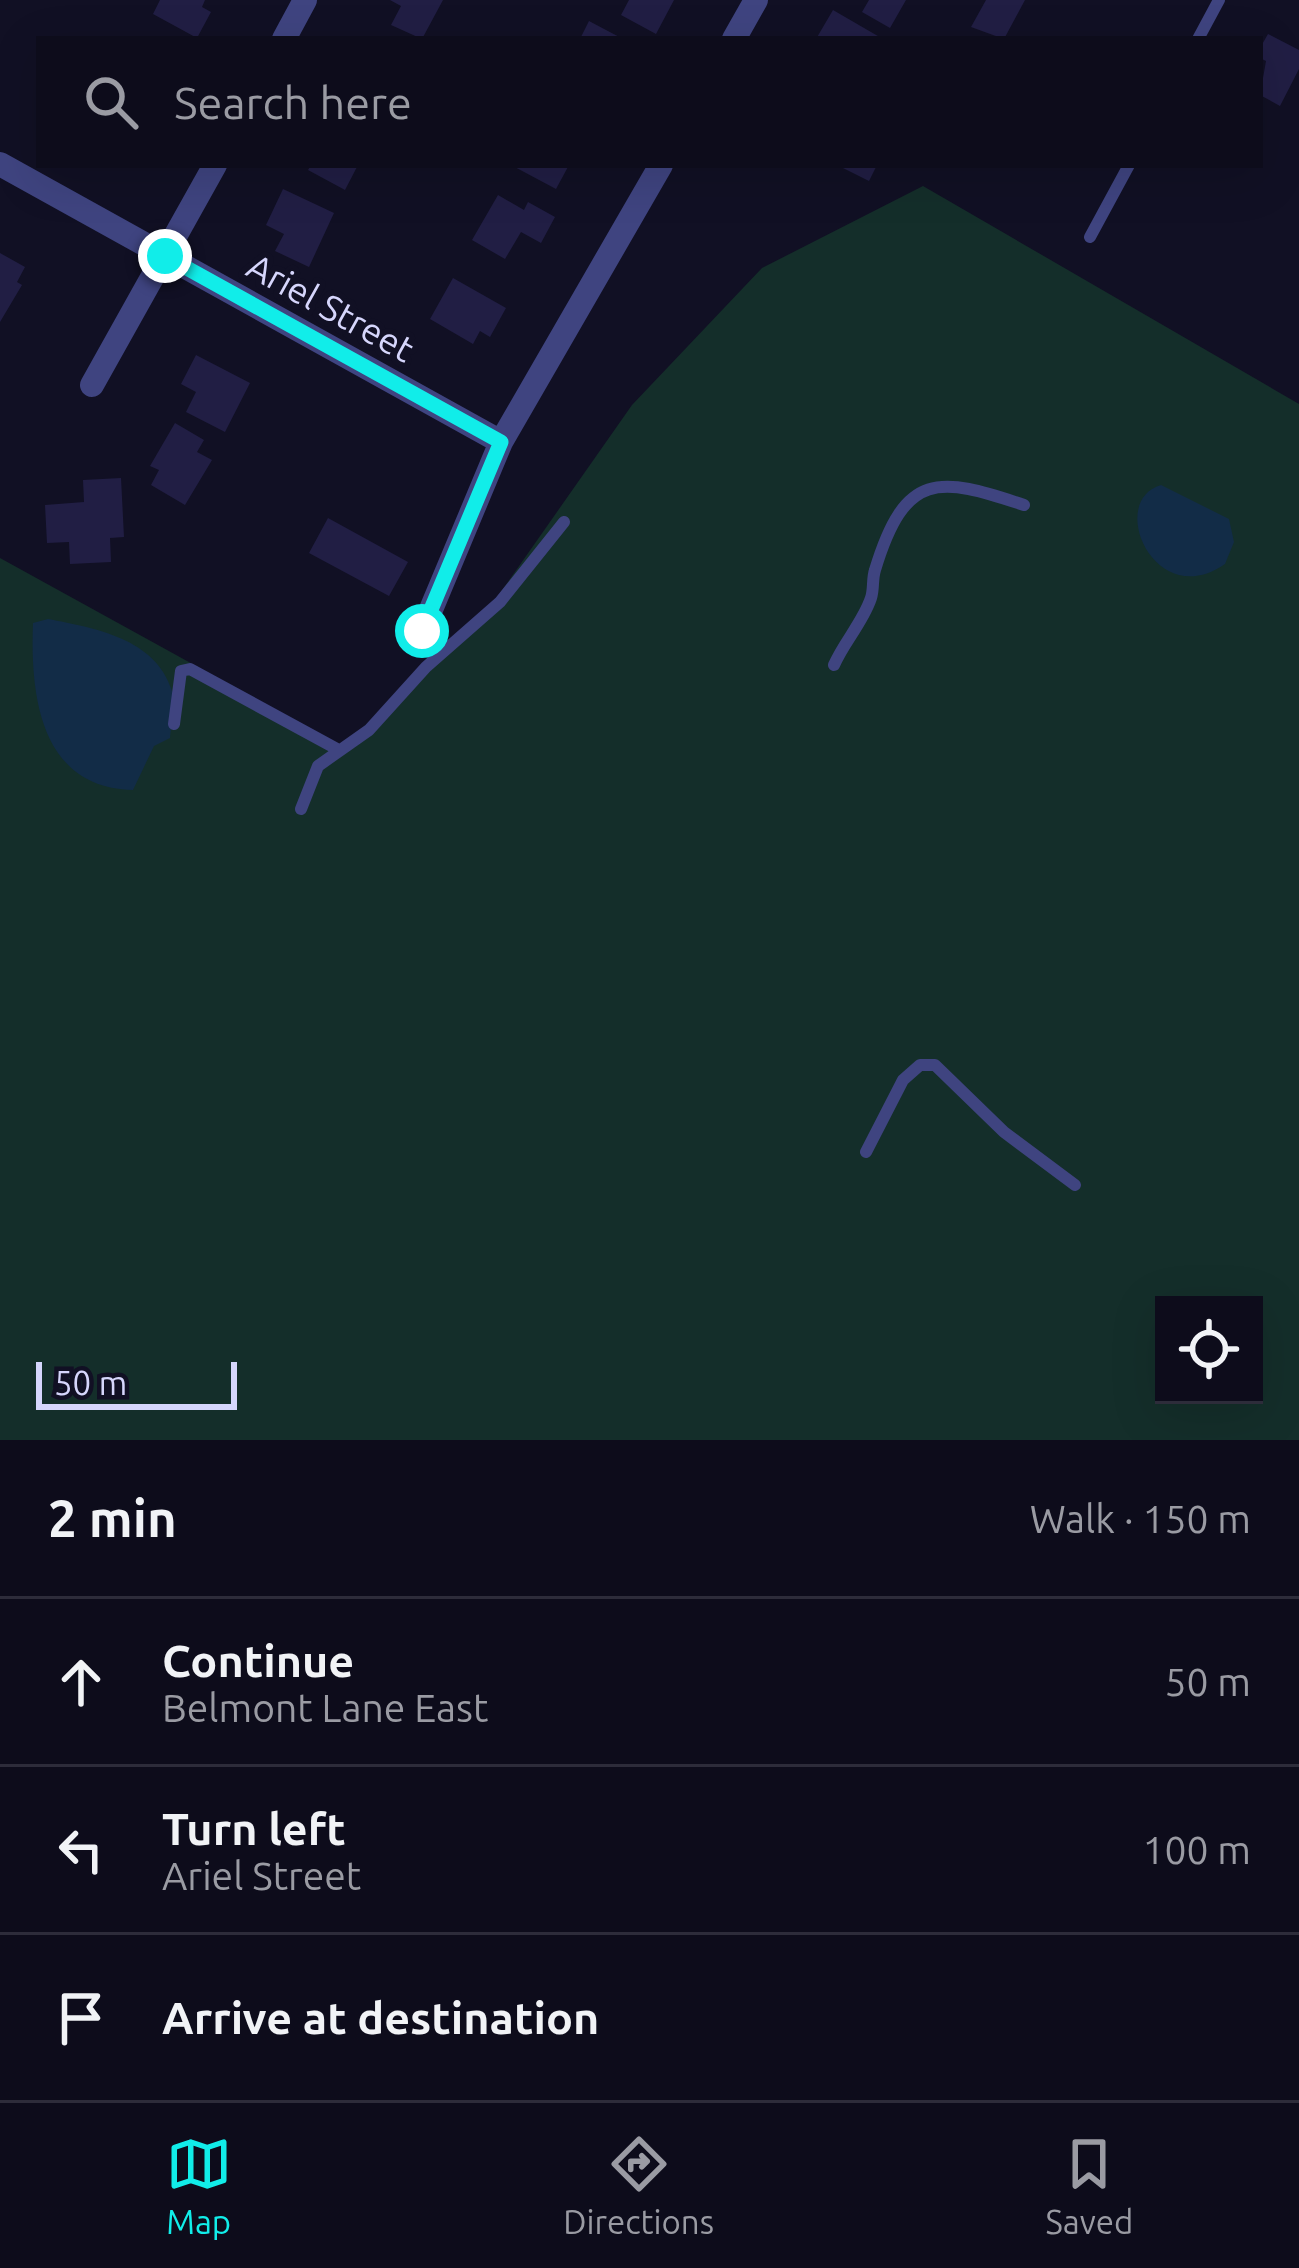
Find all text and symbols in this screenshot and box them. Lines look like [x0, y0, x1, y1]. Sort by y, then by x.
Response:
search box [36, 36, 1263, 168]
icon: search [78, 69, 144, 135]
text: Search here [174, 77, 412, 128]
route end [138, 229, 192, 283]
street label: Ariel Street [241, 245, 421, 369]
route start [395, 604, 449, 658]
map controls [1155, 1296, 1263, 1404]
button: locate [1155, 1296, 1263, 1404]
scale bar [36, 1356, 237, 1409]
text: 50 m [54, 1364, 127, 1401]
text: 2 min [48, 1489, 177, 1547]
text: Walk · 150 m [1030, 1497, 1251, 1540]
text: Continue [162, 1635, 354, 1686]
icon: ahead [48, 1649, 114, 1715]
text: 50 m [1164, 1660, 1251, 1703]
text: Belmont Lane East [162, 1686, 488, 1729]
text: Turn left [162, 1803, 346, 1854]
icon: left [48, 1817, 114, 1883]
text: 100 m [1142, 1828, 1251, 1871]
text: Ariel Street [162, 1854, 361, 1897]
icon: arrive [48, 1985, 114, 2051]
text: Arrive at destination [162, 1992, 599, 2043]
tab: Map [166, 2131, 232, 2240]
tab: Directions [563, 2131, 714, 2240]
tab: Saved [1045, 2131, 1133, 2240]

